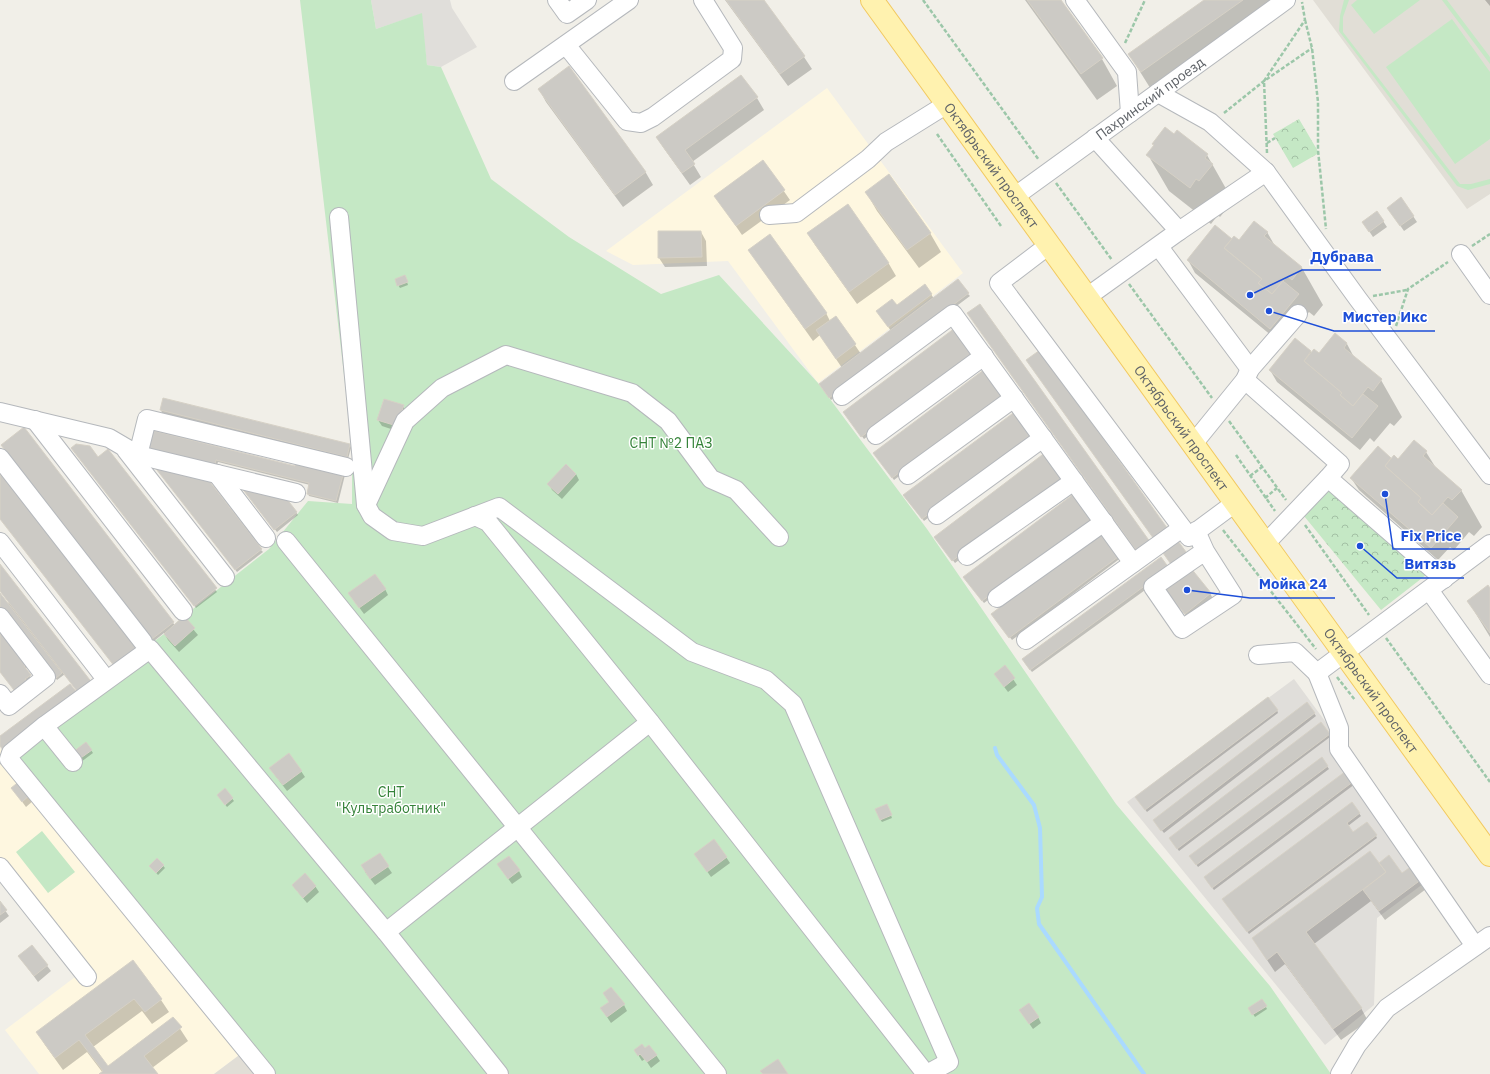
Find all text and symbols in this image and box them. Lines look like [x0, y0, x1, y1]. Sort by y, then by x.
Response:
street label: Пахринский проезд [1092, 53, 1208, 144]
street label: Октябрьский проспект [940, 99, 1043, 232]
callout: Дубрава [1302, 243, 1381, 270]
text: Дубрава [1310, 247, 1374, 266]
callout: Мистер Икс [1334, 304, 1435, 331]
text: Мистер Икс [1342, 307, 1428, 326]
street label: Октябрьский проспект [1130, 362, 1233, 495]
park label: СНТ №2 ПАЗ [630, 434, 712, 452]
callout: Fix Price [1393, 522, 1470, 549]
text: Fix Price [1400, 526, 1462, 545]
callout: Витязь [1397, 551, 1464, 578]
text: Витязь [1404, 554, 1456, 573]
callout: Мойка 24 [1250, 571, 1335, 598]
text: Мойка 24 [1259, 574, 1327, 593]
street label: Октябрьский проспект [1320, 624, 1423, 757]
park label: СНТ "Культработник" [336, 783, 446, 817]

